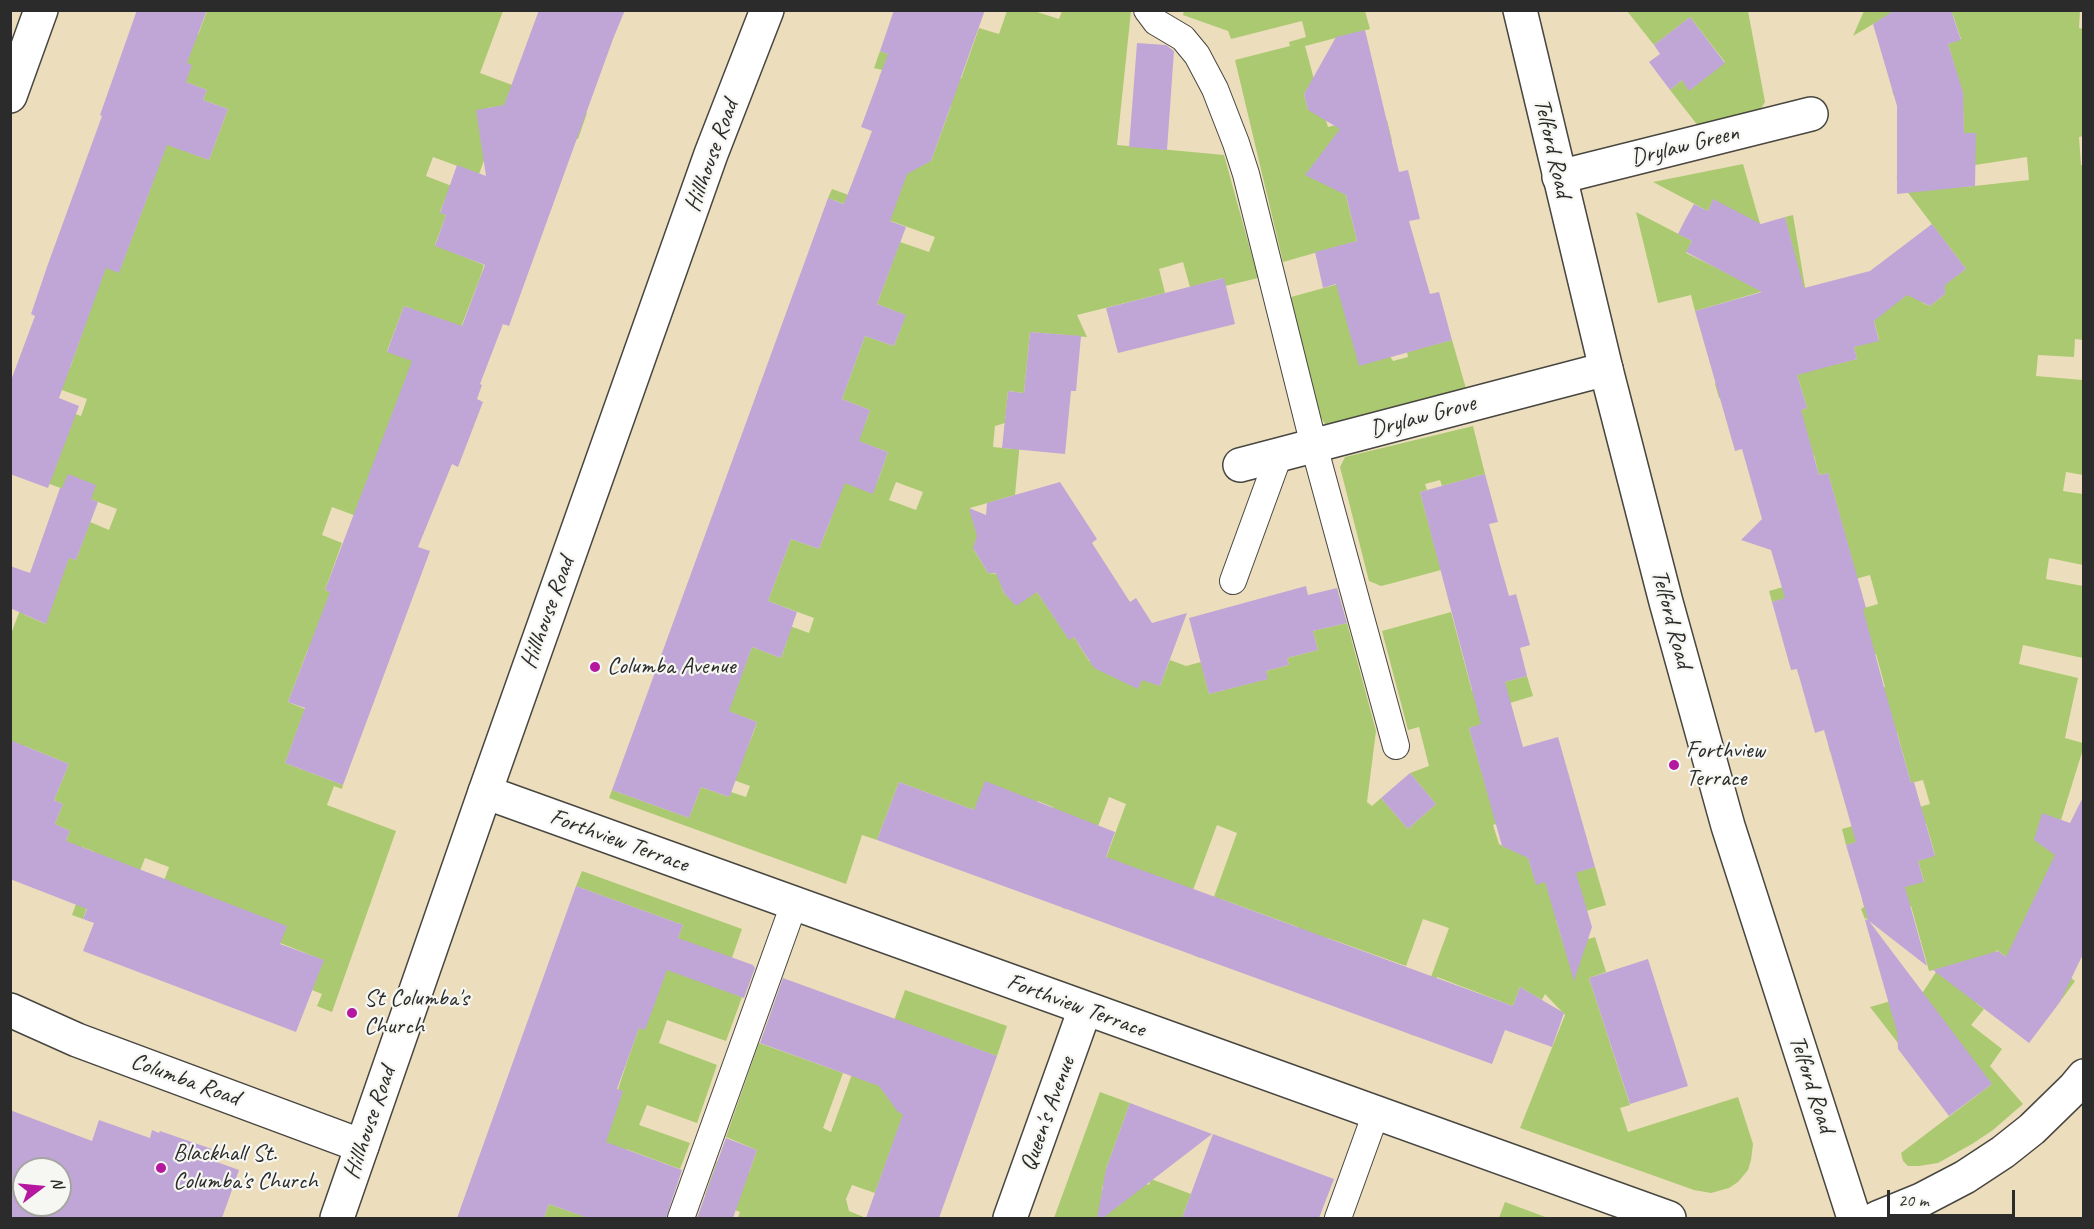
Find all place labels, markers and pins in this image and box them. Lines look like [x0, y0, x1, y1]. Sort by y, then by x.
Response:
place label: Columba Avenue [607, 653, 736, 681]
marker: Columba Avenue [588, 660, 602, 674]
place label: Forthview Terrace [1686, 737, 1765, 793]
marker: Forthview Terrace [1667, 758, 1681, 772]
place label: St Columba's Church [364, 985, 469, 1041]
marker: St Columba's Church [345, 1006, 359, 1020]
place label: Blackhall St. Columba's Church [173, 1140, 318, 1196]
marker: Blackhall St. Columba's Church [154, 1161, 168, 1175]

